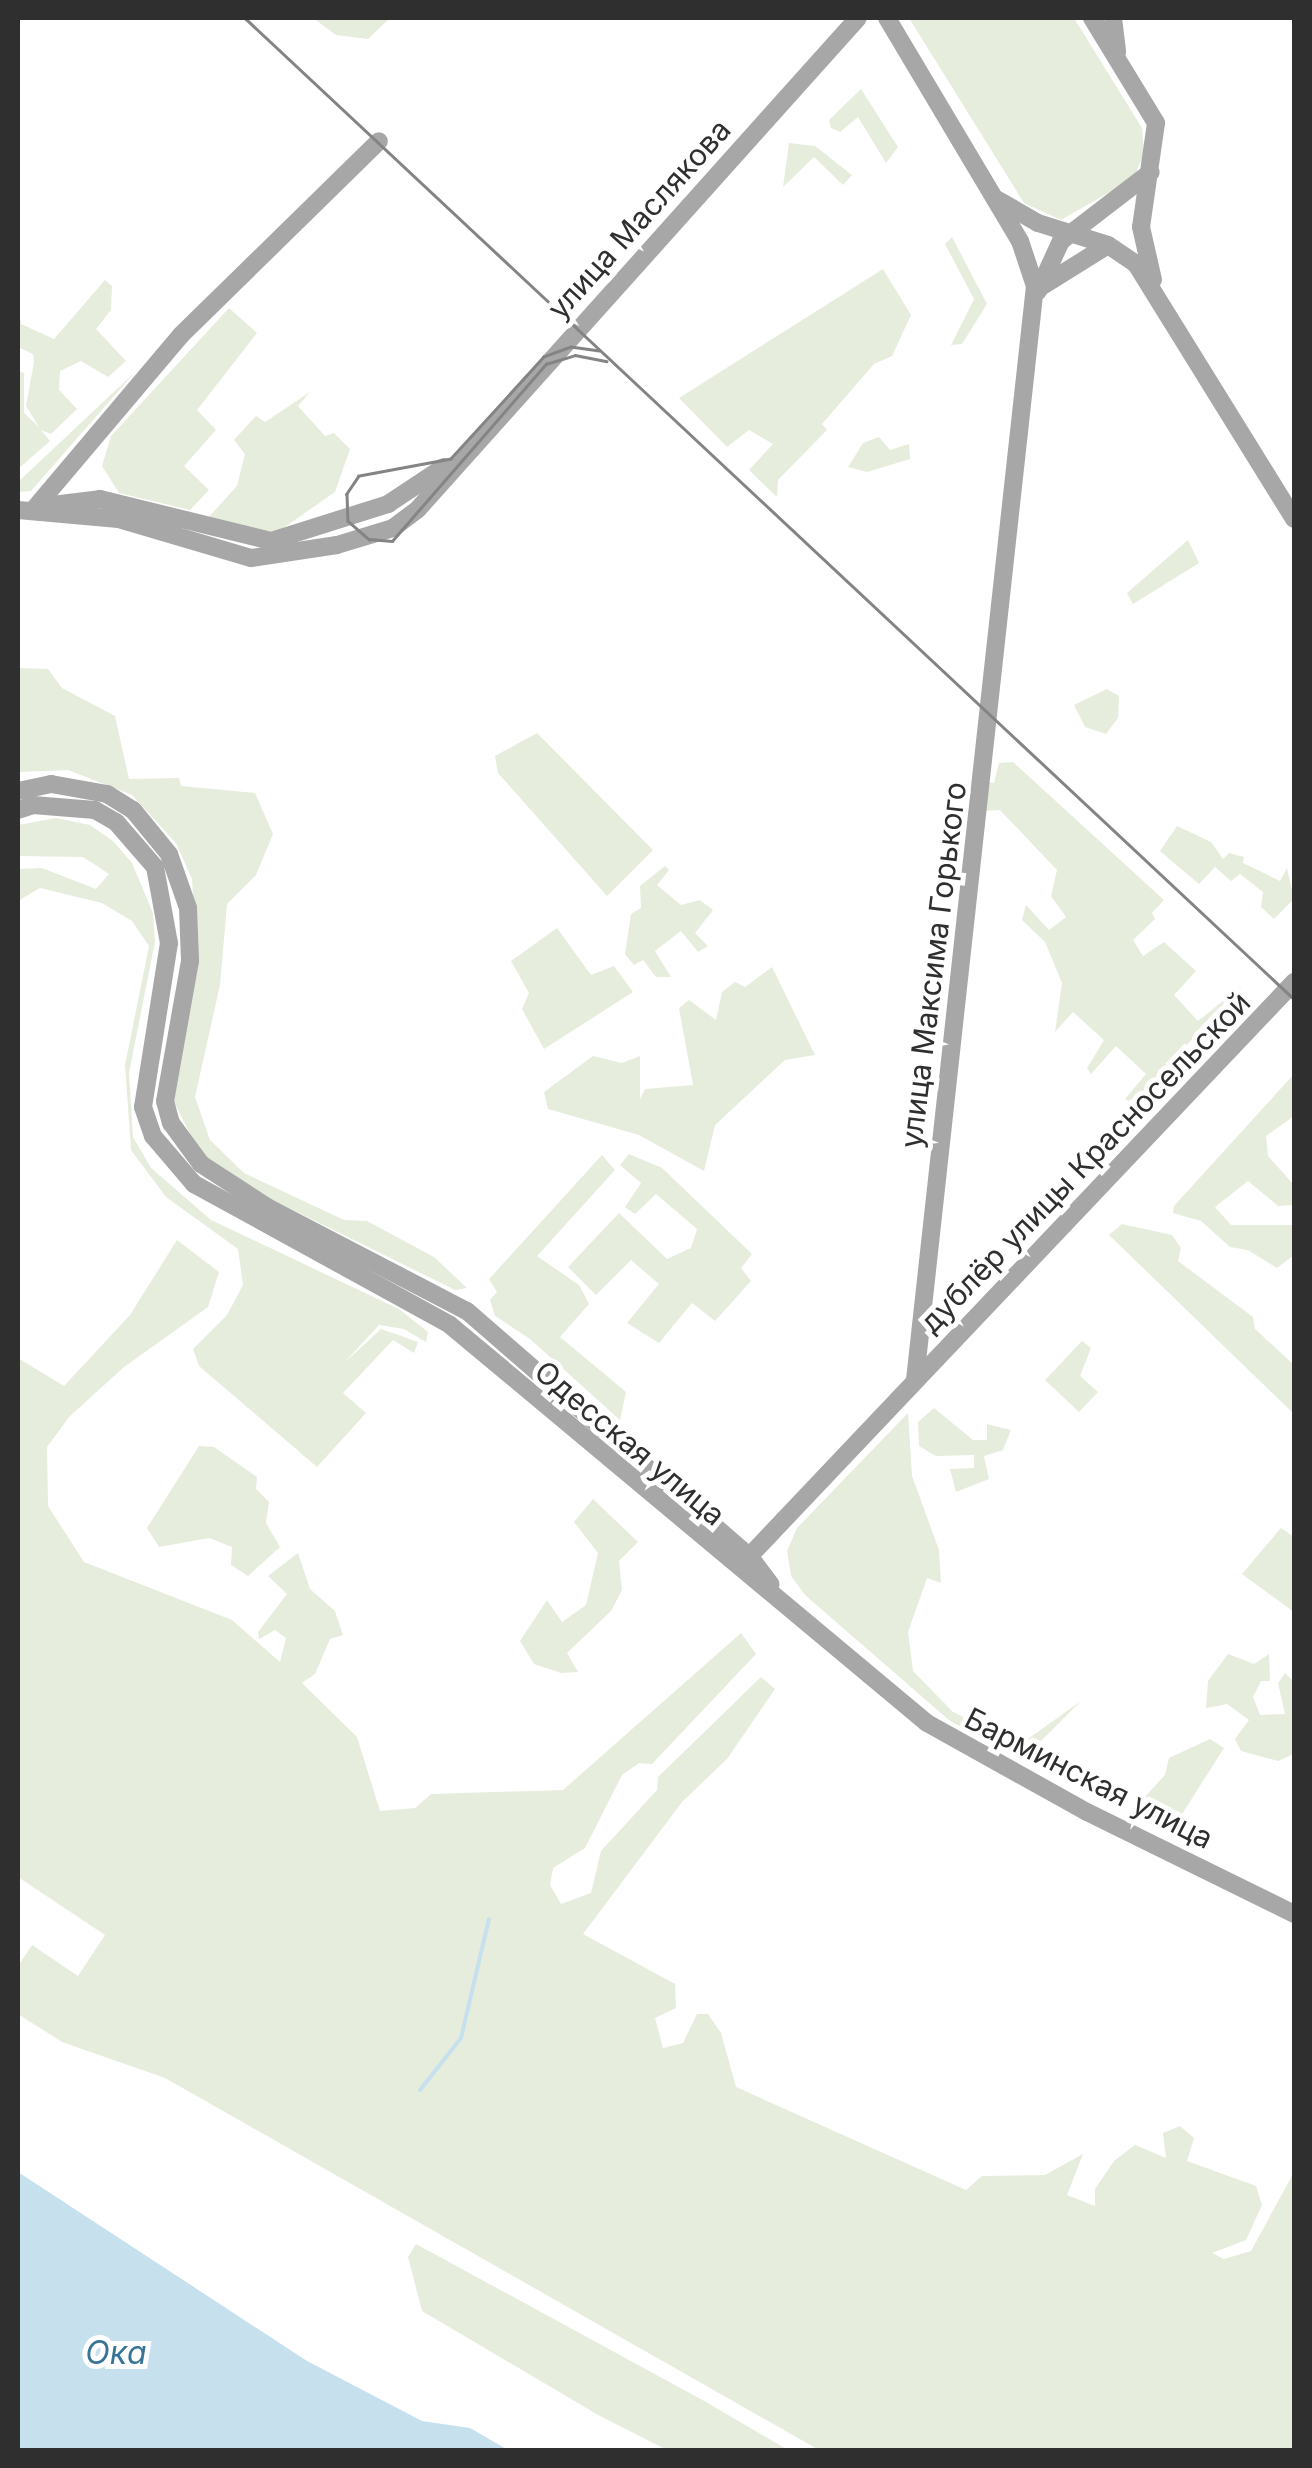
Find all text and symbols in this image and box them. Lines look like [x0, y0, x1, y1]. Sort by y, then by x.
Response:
street label: улица Маслякова [540, 112, 738, 326]
street label: улица Максима Горького [893, 780, 973, 1150]
street label: дублёр улицы Красносельской [912, 984, 1258, 1340]
street label: Одесская улица [528, 1353, 732, 1533]
street label: Барминская улица [959, 1700, 1219, 1856]
water label: Ока [85, 2334, 147, 2372]

